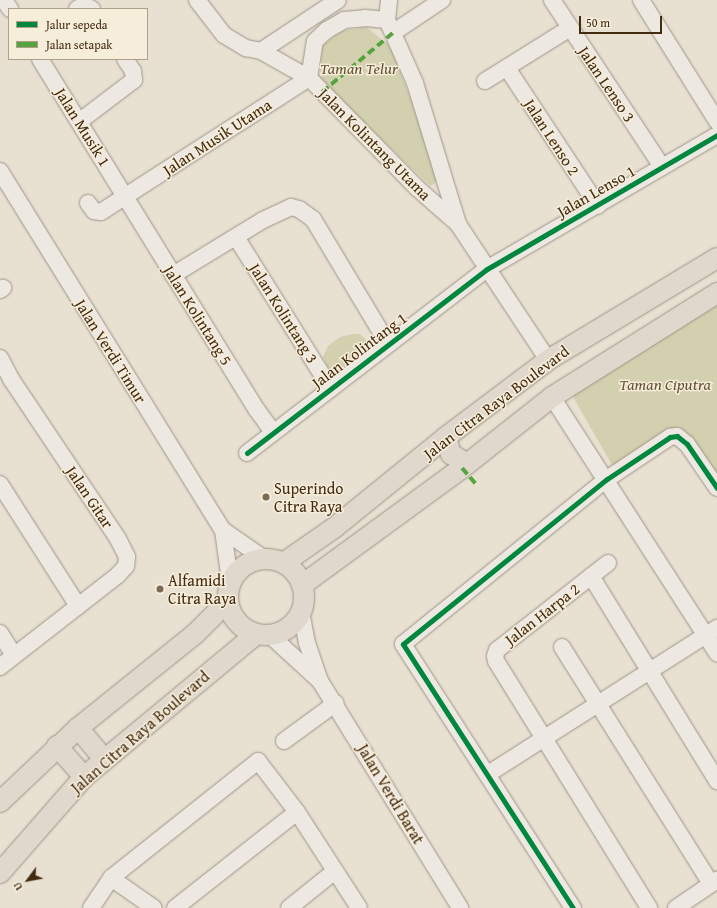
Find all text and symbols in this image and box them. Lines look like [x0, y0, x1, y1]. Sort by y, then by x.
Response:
legend [8, 8, 148, 60]
scale bar [581, 8, 664, 34]
text: 50 m [586, 14, 610, 31]
text: Jalur sepeda [46, 16, 107, 33]
text: Jalan setapak [46, 36, 112, 53]
street label: Jalan Lenso 3 [575, 42, 639, 126]
park label: Taman Telur [320, 58, 398, 78]
street label: Jalan Musik 1 [51, 84, 115, 170]
street label: Jalan Kolintang Utama [315, 84, 435, 204]
street label: Jalan Musik Utama [159, 95, 275, 179]
street label: Jalan Lenso 2 [520, 95, 584, 179]
street label: Jalan Lenso 1 [553, 161, 639, 221]
street label: Jalan Kolintang 3 [246, 260, 322, 366]
street label: Jalan Kolintang 5 [160, 262, 236, 368]
street label: Jalan Verdi Timur [71, 295, 151, 407]
street label: Jalan Kolintang 1 [308, 308, 410, 392]
street label: Jalan Citra Raya Boulevard [419, 341, 573, 463]
park label: Taman Ciputra [619, 374, 711, 394]
street label: Jalan Gitar [62, 462, 118, 532]
place label: Superindo Citra Raya [274, 478, 343, 516]
marker: Superindo Citra Raya [261, 492, 271, 502]
place label: Alfamidi Citra Raya [168, 570, 236, 608]
street label: Jalan Harpa 2 [501, 579, 583, 649]
marker: Alfamidi Citra Raya [155, 584, 165, 594]
street label: Jalan Citra Raya Boulevard [67, 667, 213, 797]
street label: Jalan Verdi Barat [354, 740, 428, 848]
north arrow [8, 860, 48, 900]
text: U [9, 879, 27, 894]

